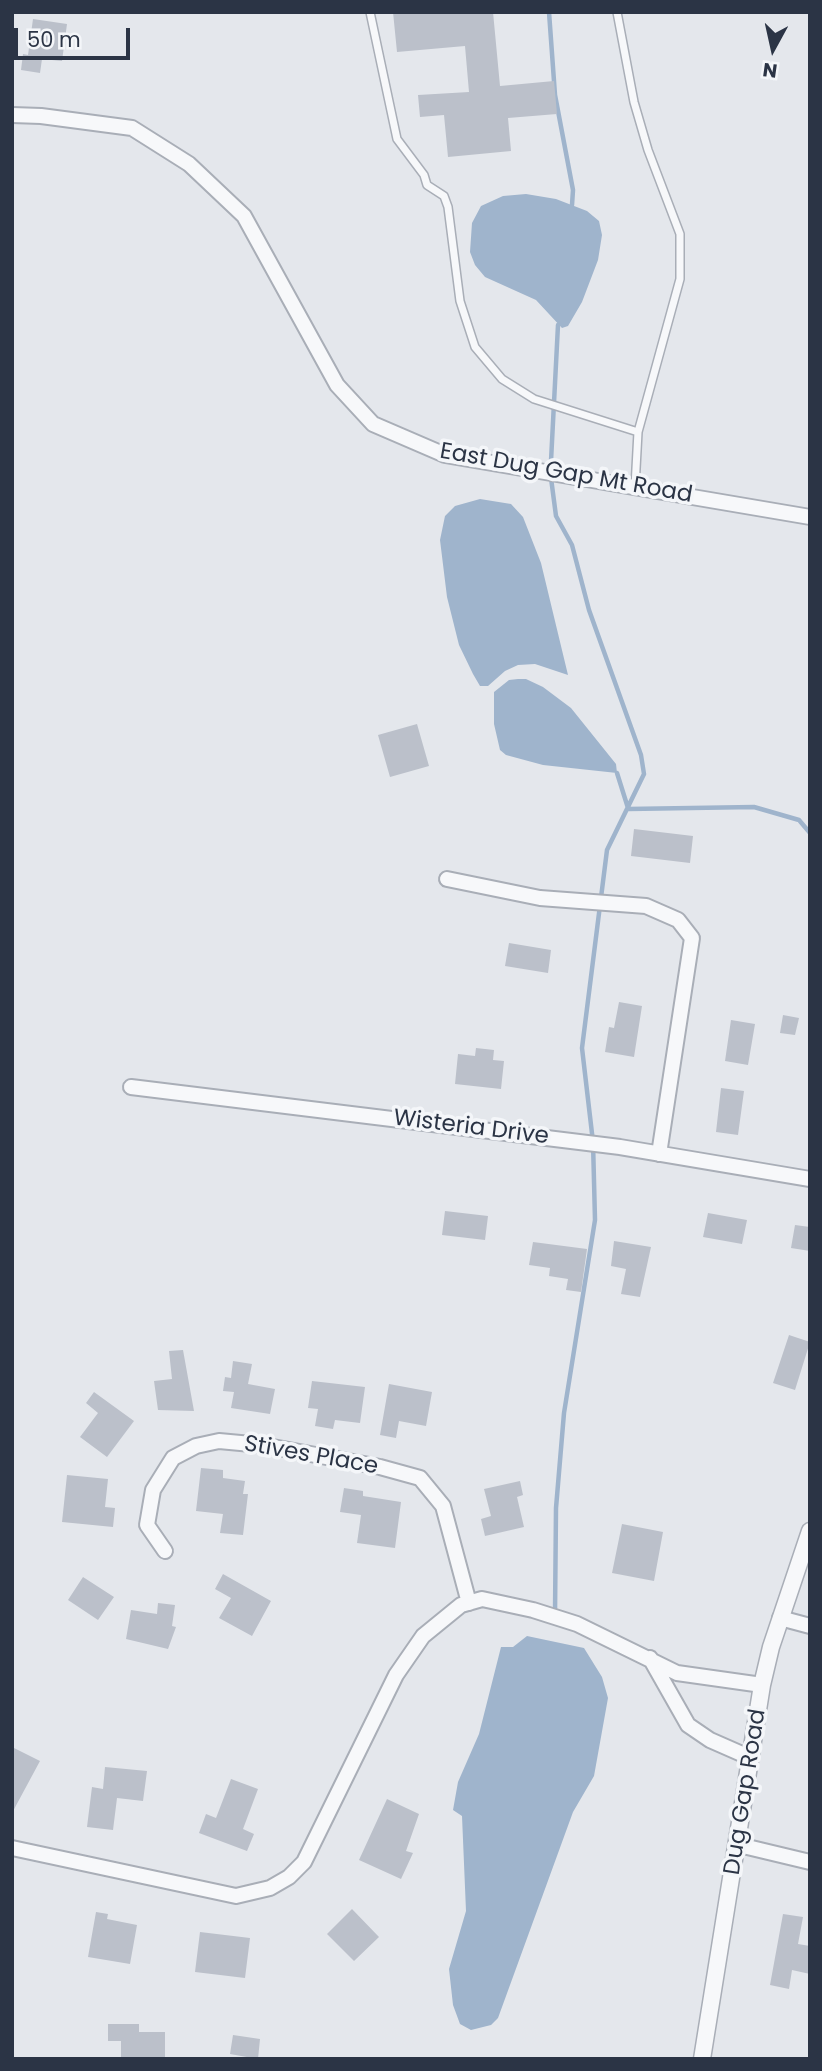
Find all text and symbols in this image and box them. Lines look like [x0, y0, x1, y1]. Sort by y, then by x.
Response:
scale bar [18, 14, 133, 58]
north arrow [738, 14, 808, 84]
text: 50 m [27, 25, 81, 54]
text: N [761, 56, 779, 85]
street label: East Dug Gap Mt Road [438, 438, 694, 510]
street label: Wisteria Drive [392, 1105, 550, 1151]
street label: Stives Place [242, 1431, 380, 1481]
street label: Dug Gap Road [719, 1707, 773, 1877]

